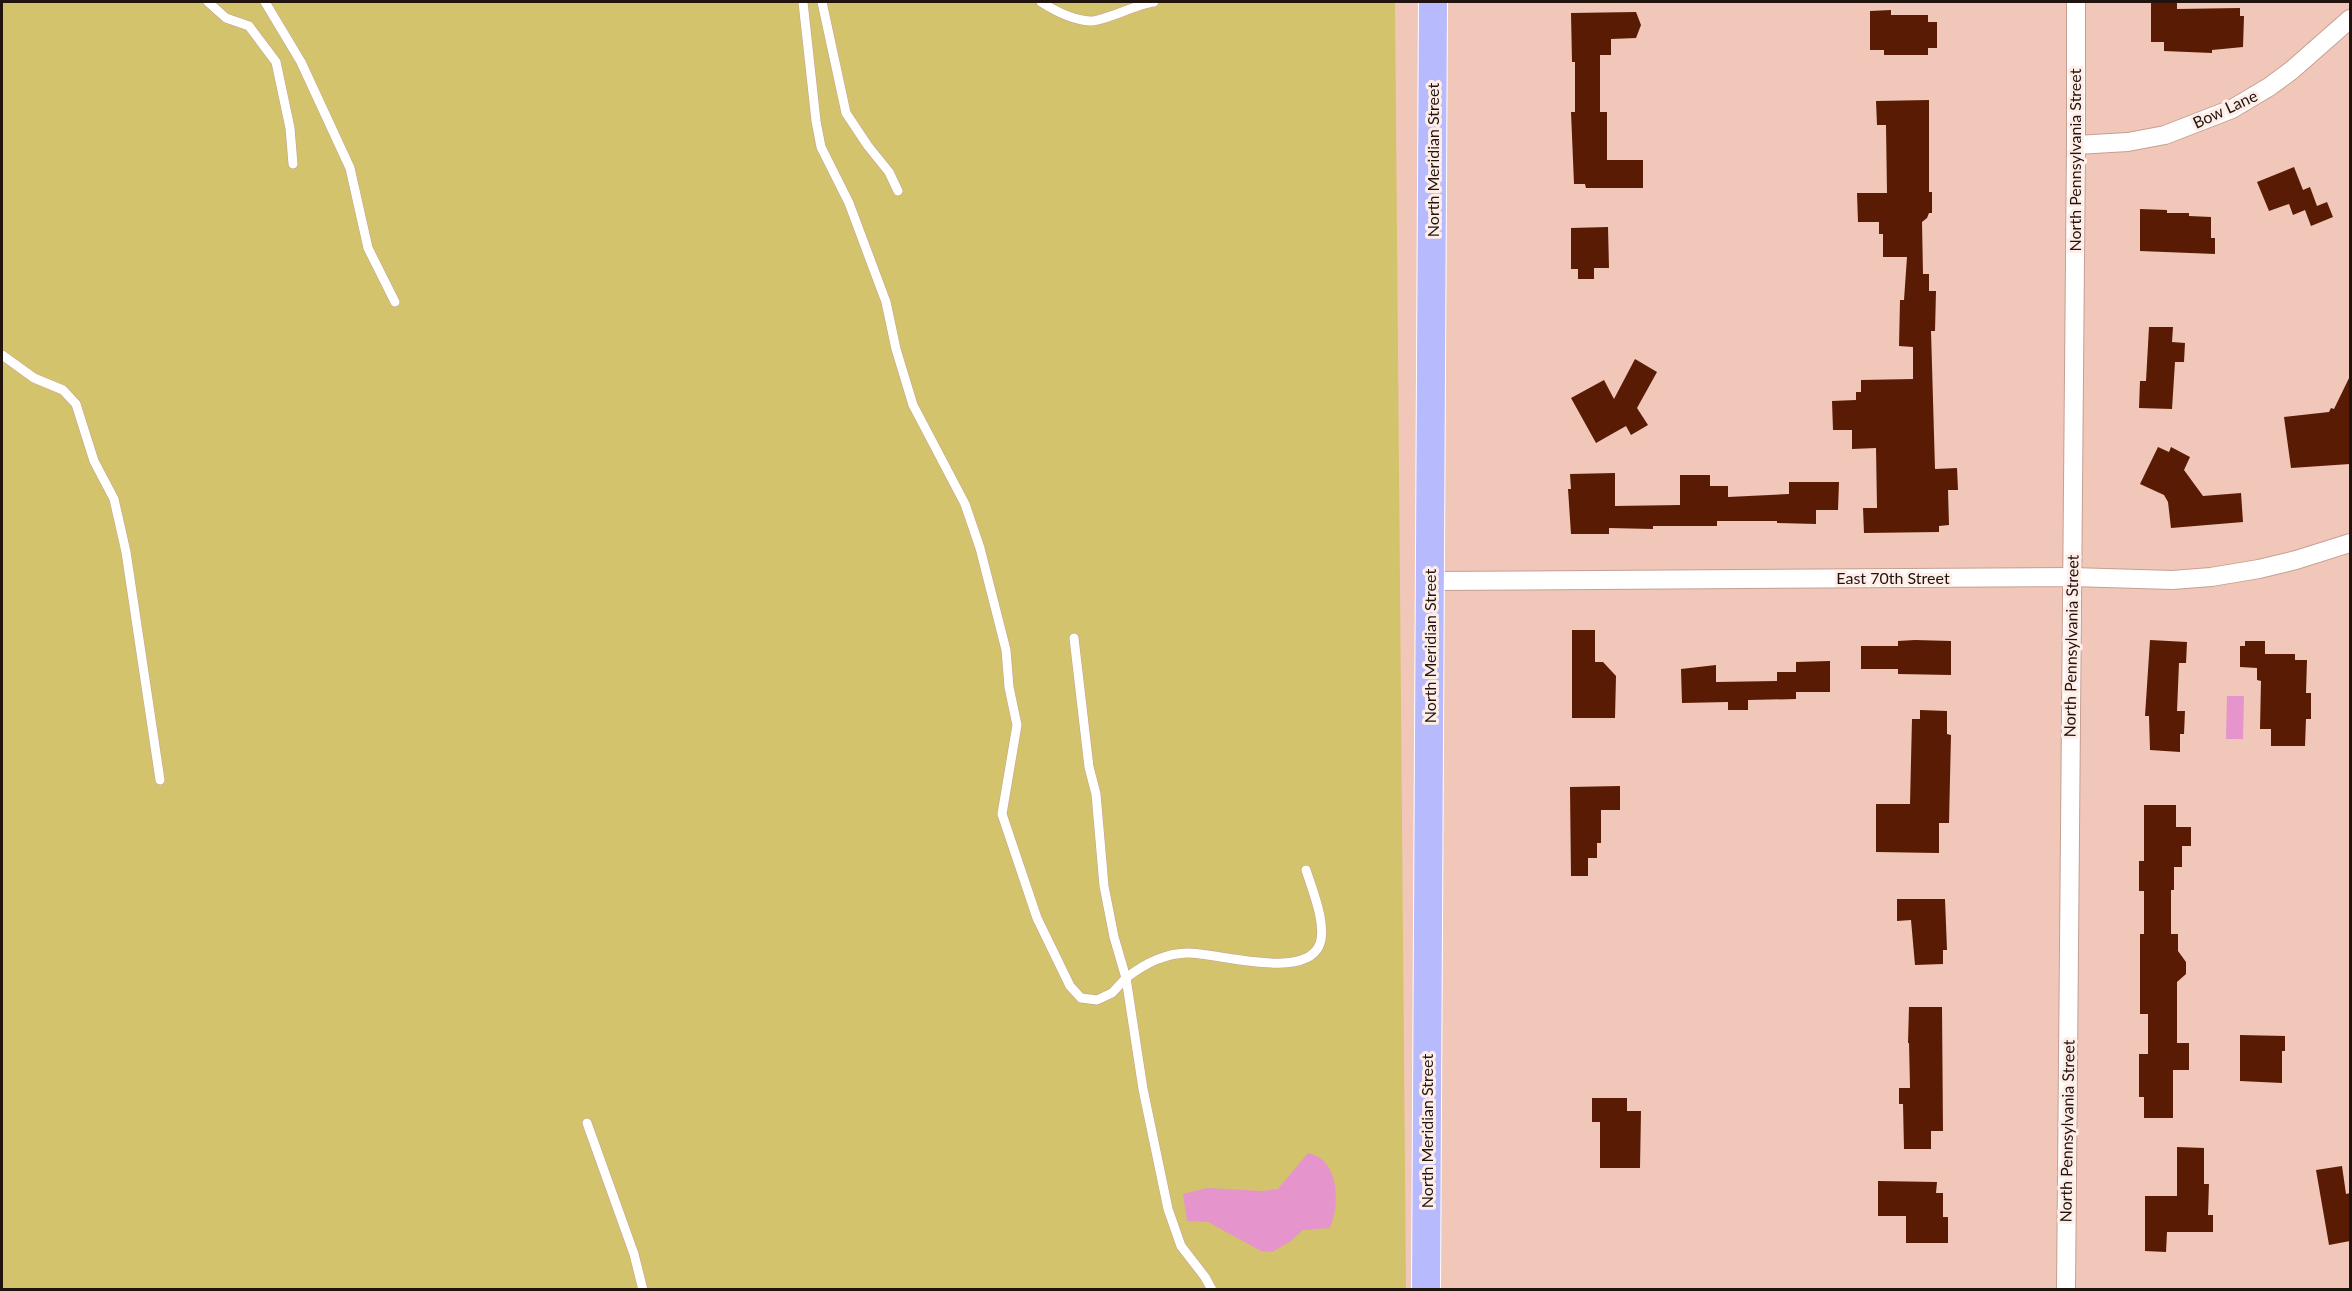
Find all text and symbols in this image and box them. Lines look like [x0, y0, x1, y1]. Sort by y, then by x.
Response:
street label: North Pennsylvania Street [2065, 68, 2084, 251]
street label: North Meridian Street [1423, 83, 1442, 237]
street label: Bow Lane [2189, 85, 2260, 132]
street label: North Pennsylvania Street [2059, 554, 2082, 738]
street label: East 70th Street [1836, 568, 1950, 587]
street label: North Meridian Street [1420, 569, 1439, 723]
street label: North Pennsylvania Street [2055, 1039, 2078, 1223]
street label: North Meridian Street [1417, 1054, 1436, 1208]

